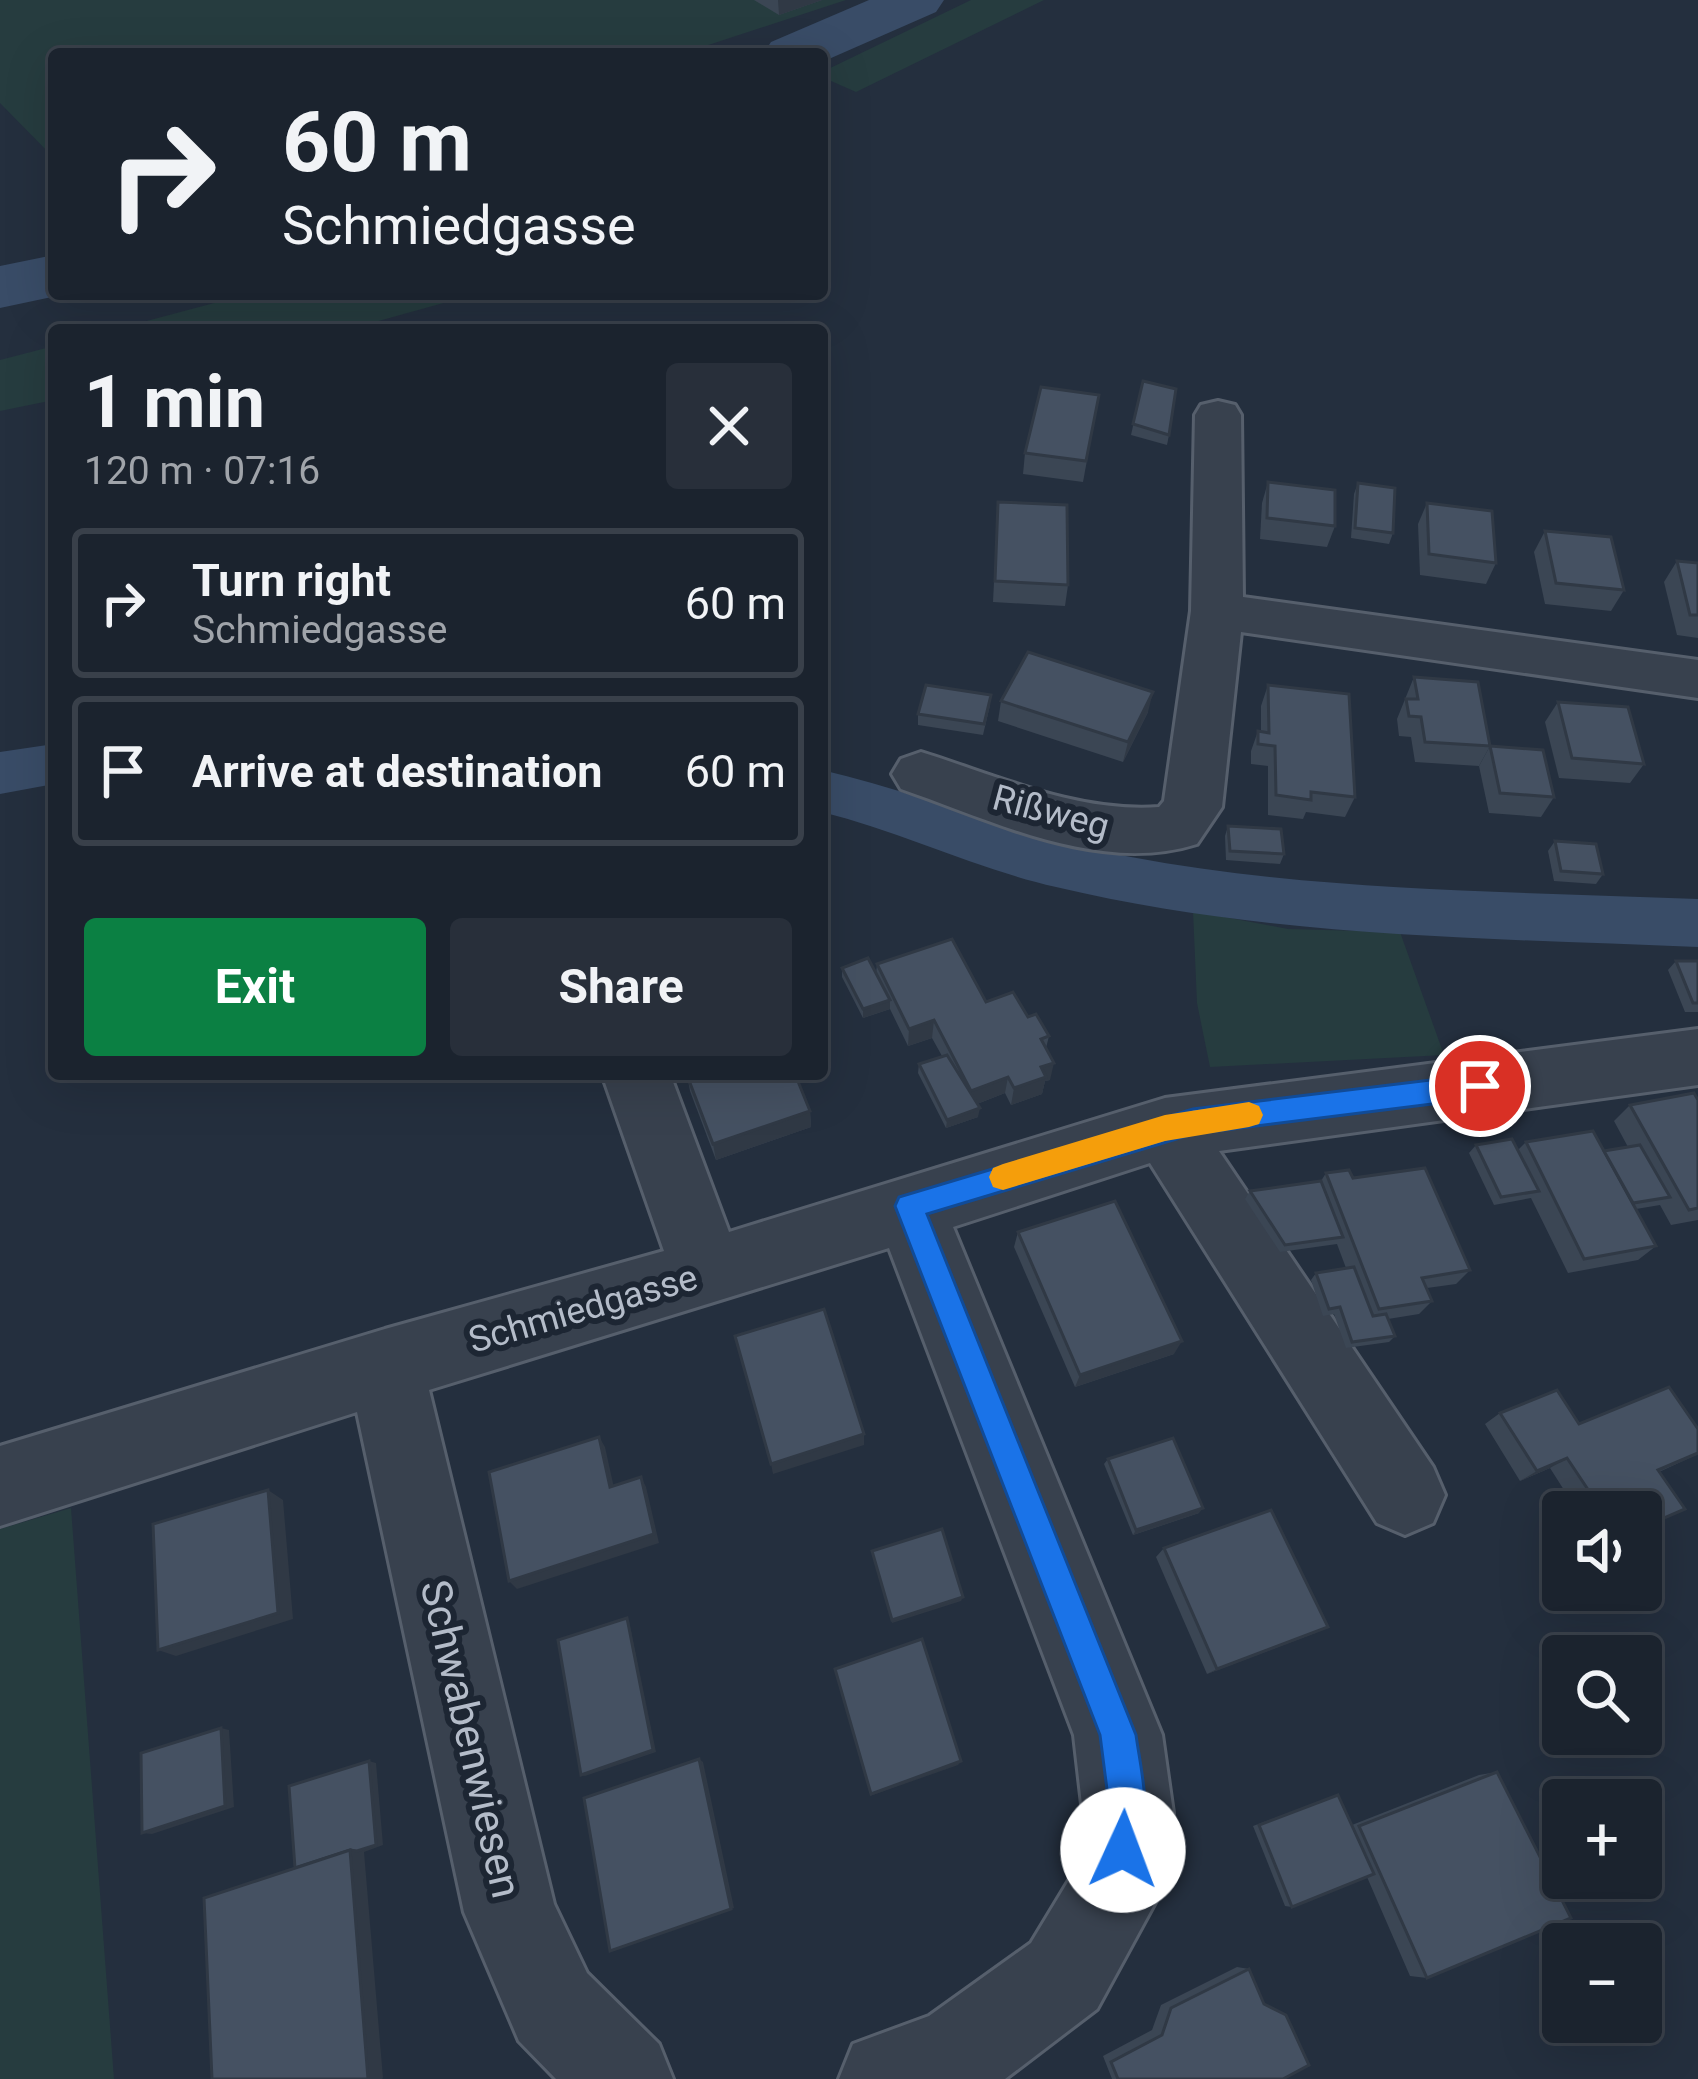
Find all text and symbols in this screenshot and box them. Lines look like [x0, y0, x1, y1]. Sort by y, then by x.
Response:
text: 60 m [282, 93, 472, 192]
icon: right [84, 96, 240, 252]
text: Schmiedgasse [282, 194, 636, 257]
text: 1 min [84, 360, 265, 445]
button: close [666, 363, 792, 489]
text: 120 m · 07:16 [84, 448, 320, 494]
text: Turn right [192, 554, 391, 607]
icon: right [90, 570, 156, 636]
text: 60 m [685, 577, 786, 630]
text: Schmiedgasse [192, 607, 447, 653]
icon: arrive [90, 738, 156, 804]
text: Arrive at destination [192, 745, 603, 798]
text: 60 m [685, 745, 786, 798]
street label: Rißweg [988, 776, 1114, 848]
button: Exit [84, 918, 426, 1056]
button: Share [450, 918, 792, 1056]
pin [1429, 1035, 1531, 1137]
icon: arrive [1447, 1053, 1513, 1119]
street label: Schmiedgasse [464, 1256, 702, 1362]
map controls [1542, 1491, 1662, 2043]
button: sound [1542, 1491, 1662, 1611]
street label: Schwabenwiesen [411, 1575, 531, 1903]
button: search [1542, 1635, 1662, 1755]
button: + [1542, 1779, 1662, 1899]
position arrow [1060, 1787, 1186, 1913]
button: − [1542, 1923, 1662, 2043]

